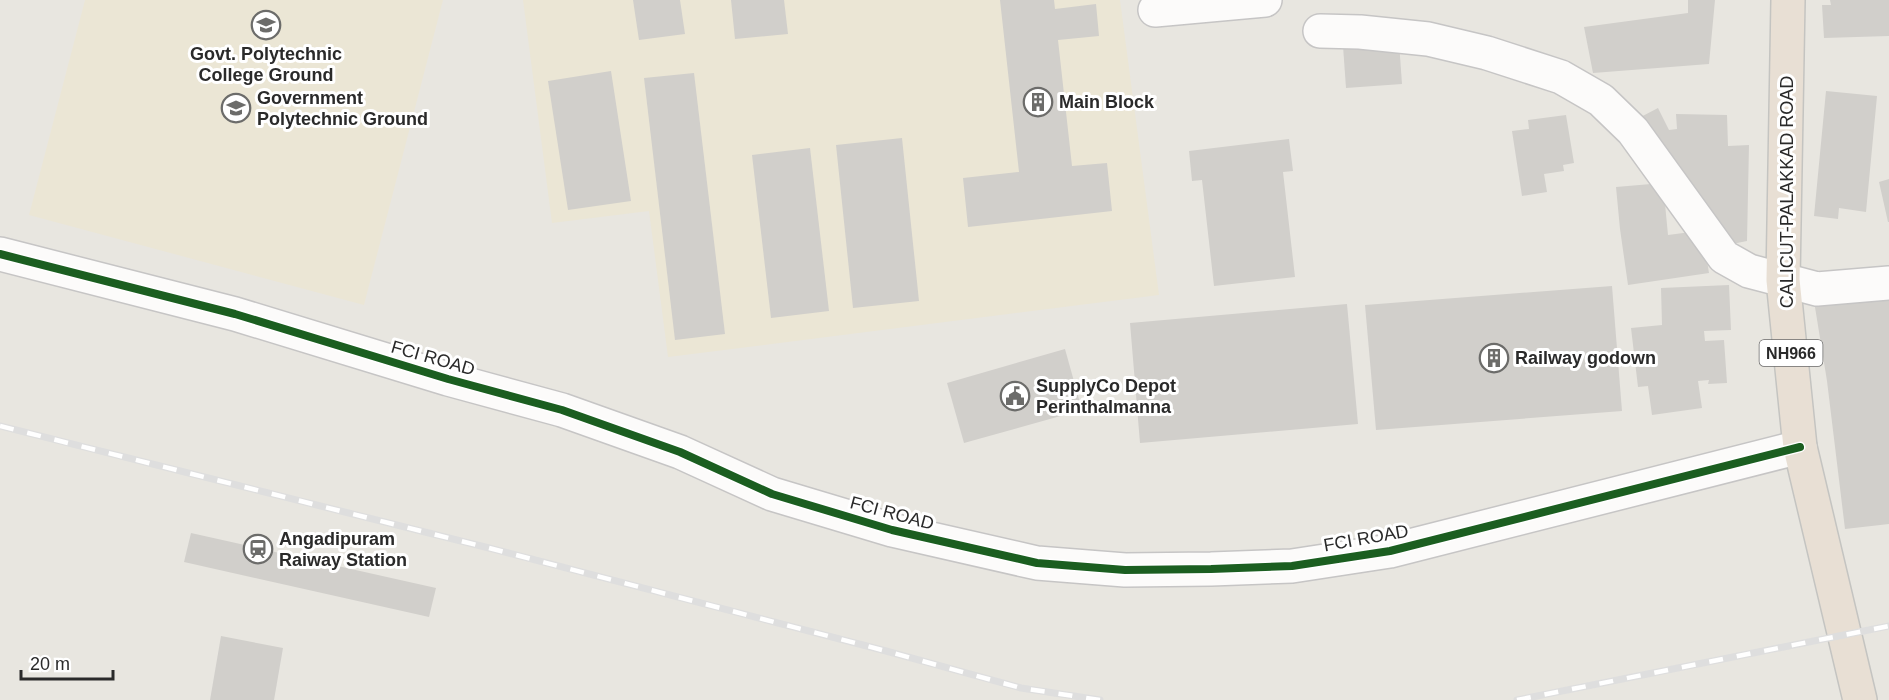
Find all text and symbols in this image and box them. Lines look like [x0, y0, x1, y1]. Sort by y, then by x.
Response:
school or university icon: Govt. Polytechnic College Ground [250, 9, 282, 41]
place label: Govt. Polytechnic College Ground [190, 44, 342, 85]
street label: CALICUT-PALAKKAD ROAD [1777, 76, 1797, 308]
building icon: Main Block [1022, 86, 1054, 118]
place label: Government Polytechnic Ground [257, 88, 428, 129]
school or university icon: Government Polytechnic Ground [220, 92, 252, 124]
place label: Main Block [1059, 92, 1155, 112]
street label: FCI ROAD [389, 337, 477, 379]
road number: NH966 [1760, 340, 1822, 366]
building icon: Railway godown [1478, 342, 1510, 374]
place label: Railway godown [1515, 348, 1656, 368]
place label: SupplyCo Depot Perinthalmanna [1036, 376, 1176, 417]
public building icon: SupplyCo Depot Perinthalmanna [999, 380, 1031, 412]
street label: FCI ROAD [848, 492, 936, 534]
street label: FCI ROAD [1322, 521, 1410, 555]
place label: Angadipuram Raiway Station [279, 529, 407, 570]
station icon: Angadipuram Raiway Station [242, 533, 274, 565]
scale bar [21, 643, 112, 681]
text: 20 m [30, 654, 70, 674]

